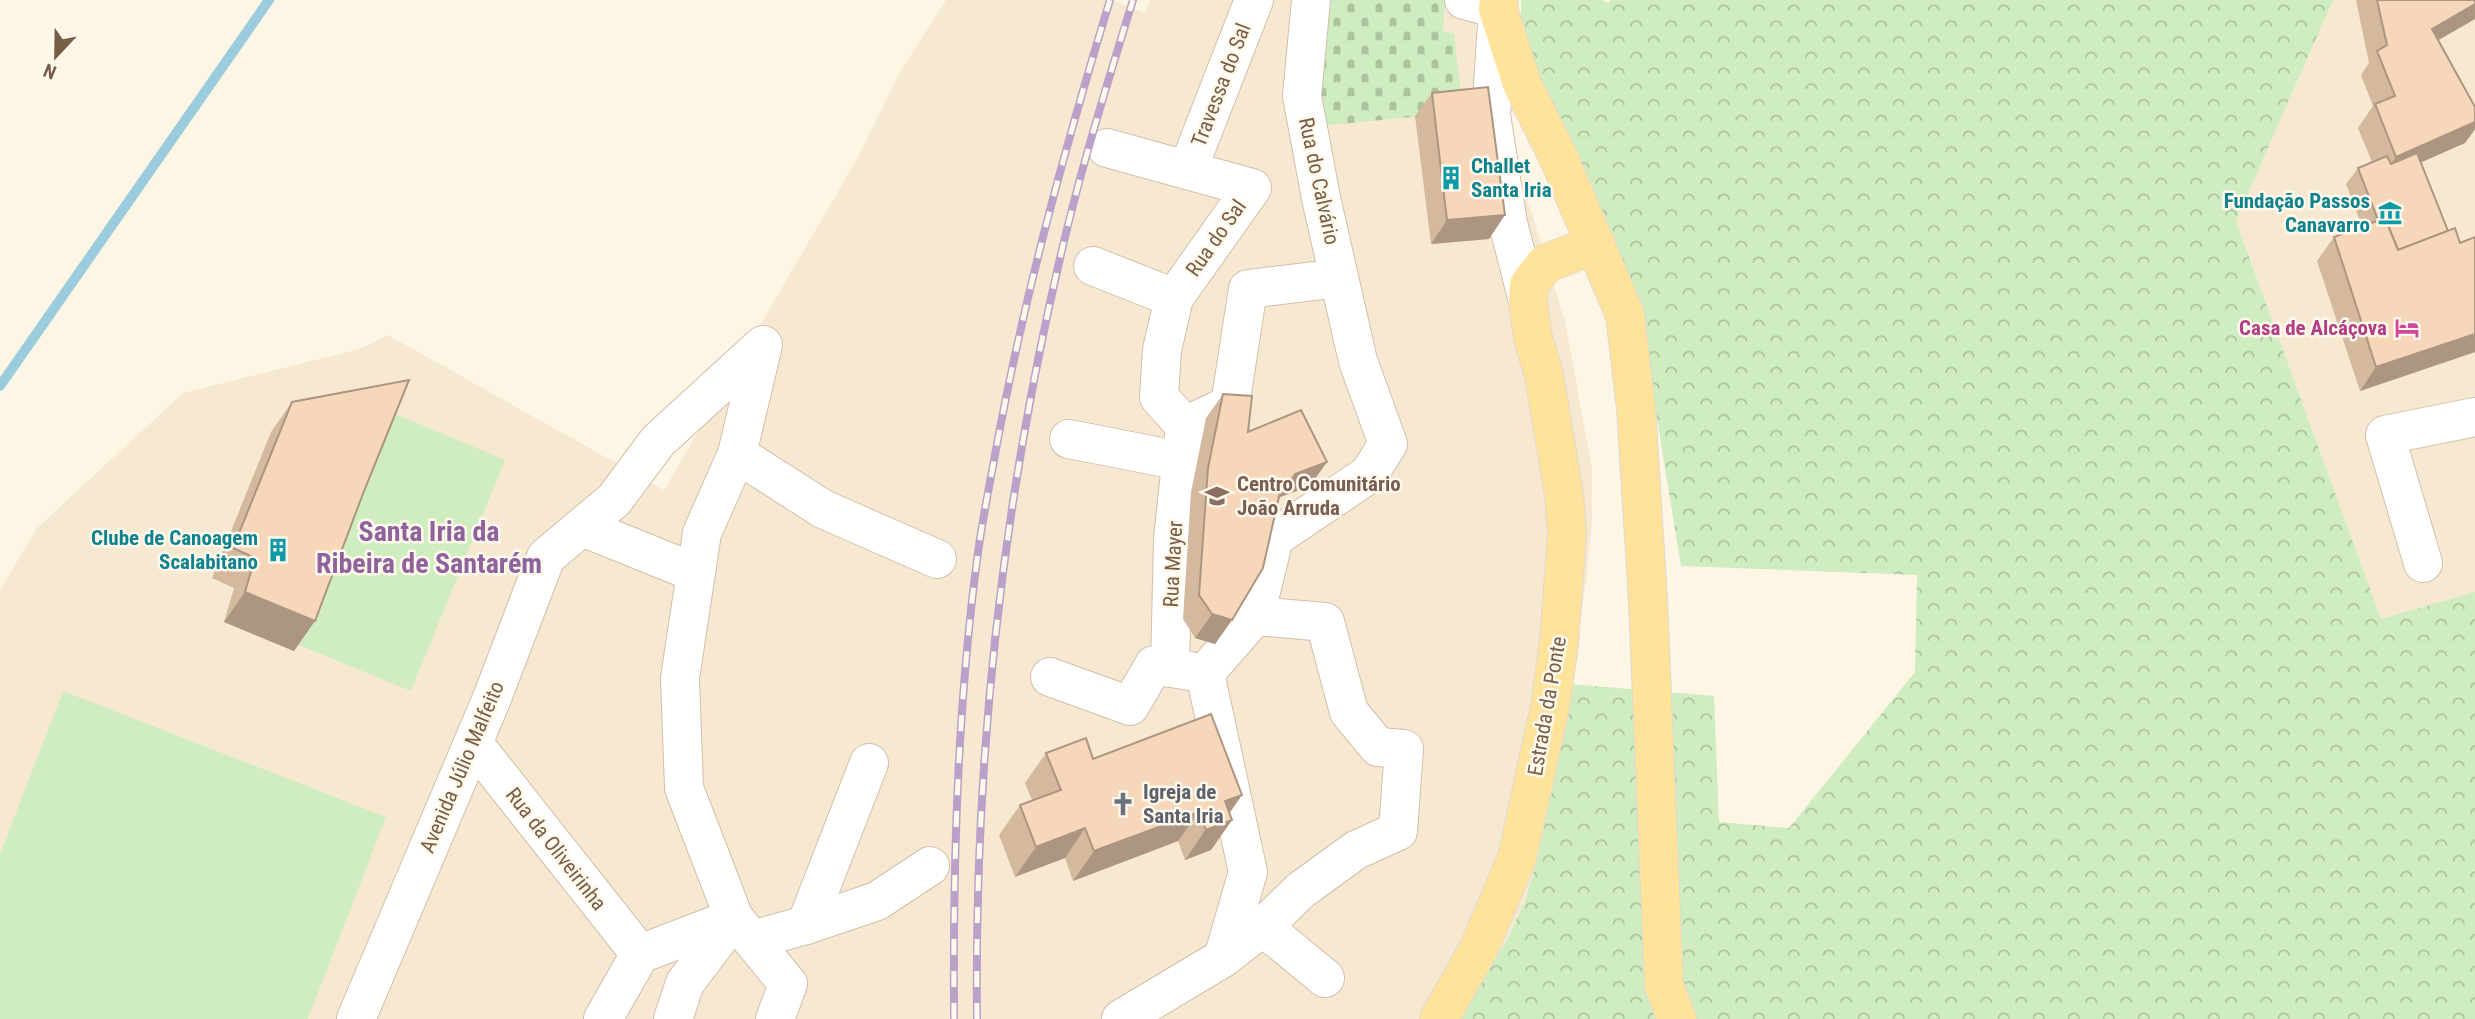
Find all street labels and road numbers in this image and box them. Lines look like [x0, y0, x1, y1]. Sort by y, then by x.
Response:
street label: Travessa do Sal [1186, 20, 1256, 150]
street label: Rua do Calvário [1294, 115, 1344, 247]
street label: Rua do Sal [1181, 195, 1251, 281]
street label: Rua Mayer [1159, 520, 1187, 608]
street label: Estrada da Ponte [1523, 634, 1571, 778]
street label: Avenida Júlio Malfeito [415, 678, 509, 856]
street label: Rua da Oliveirinha [501, 783, 611, 915]

